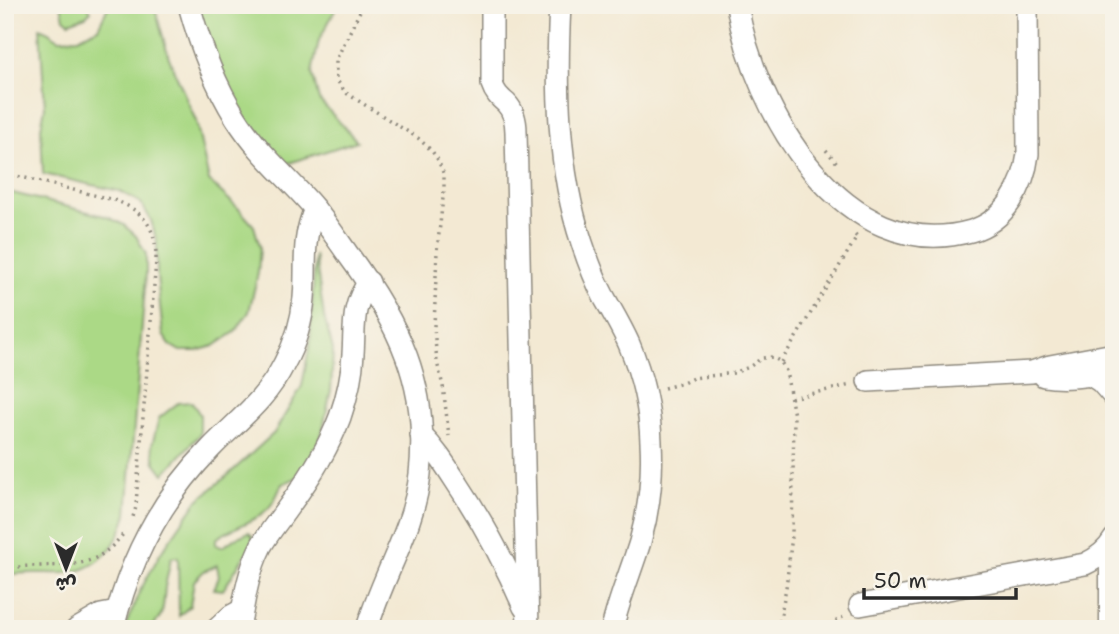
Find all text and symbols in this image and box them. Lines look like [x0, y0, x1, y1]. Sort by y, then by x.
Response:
north arrow [32, 532, 102, 602]
scale bar [864, 557, 1016, 601]
text: 50 m [874, 567, 927, 595]
text: ش [55, 572, 76, 597]

